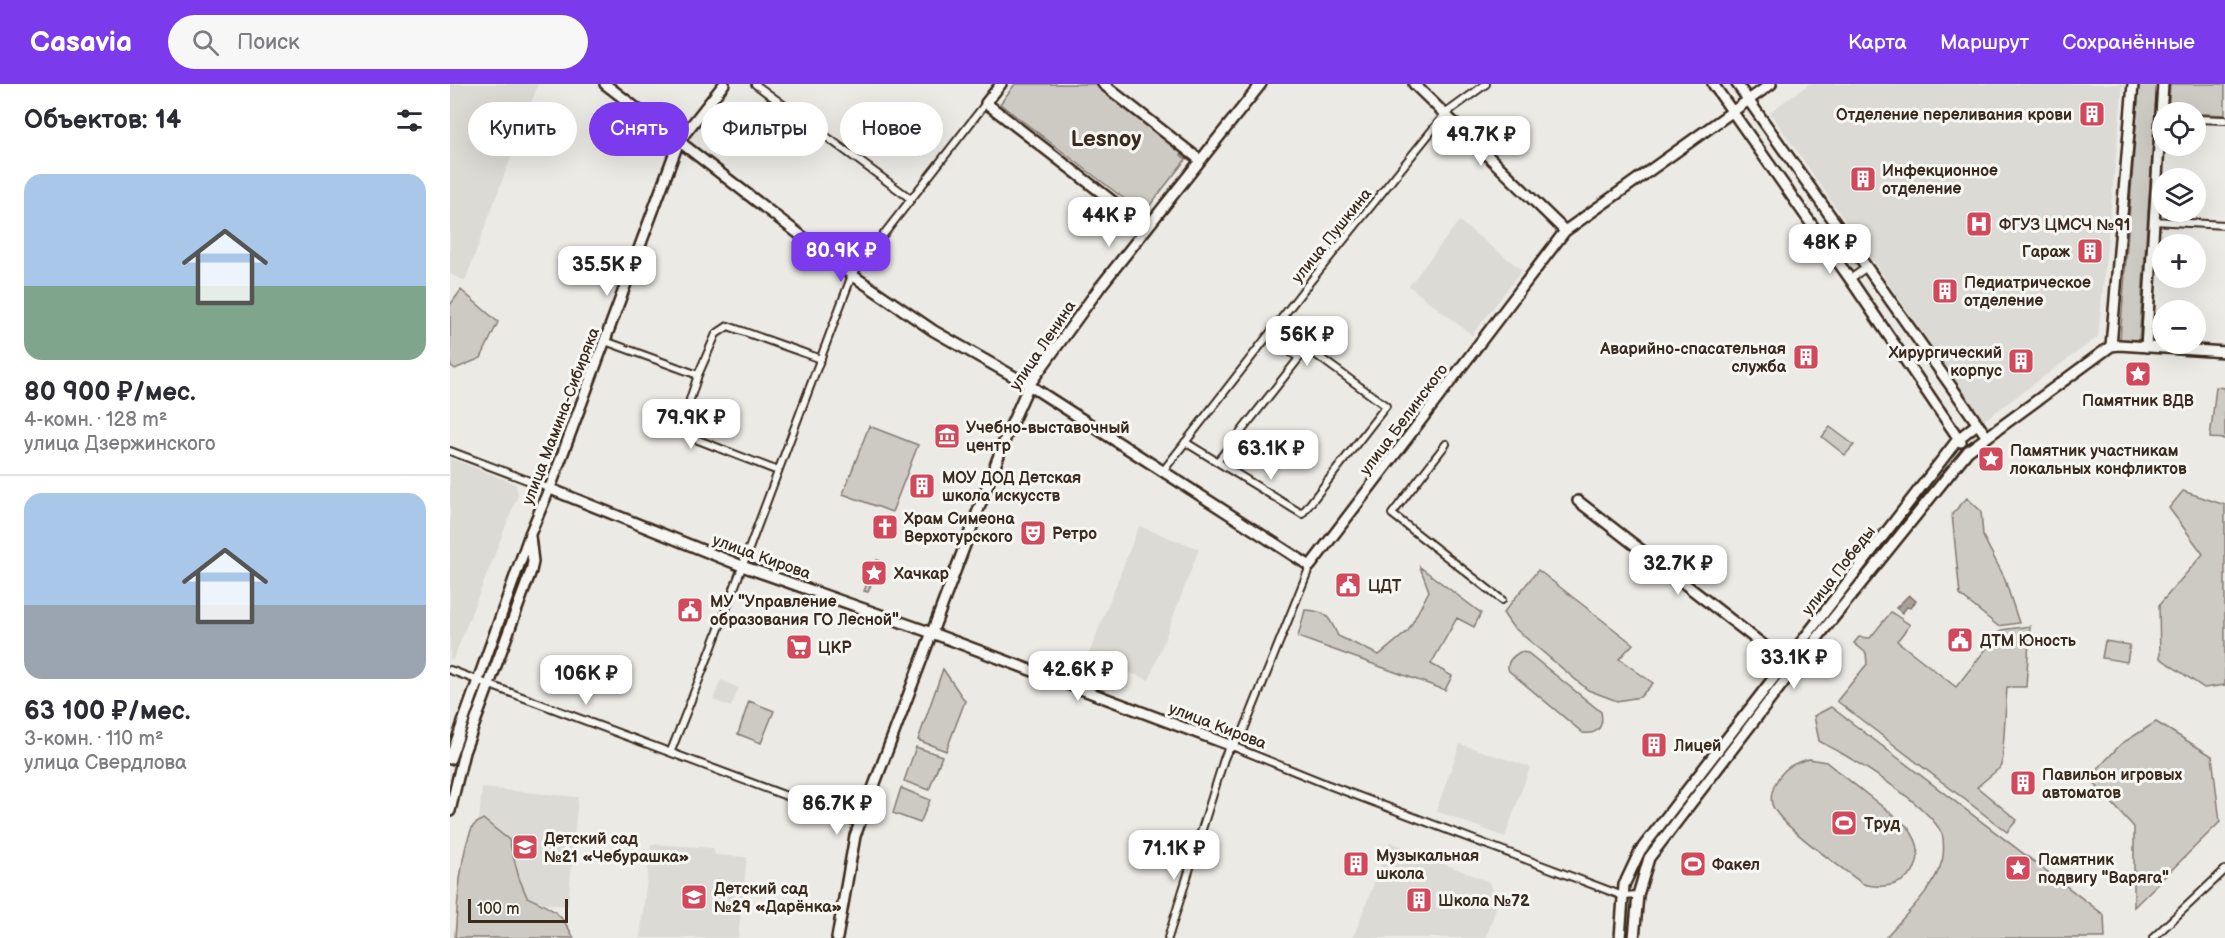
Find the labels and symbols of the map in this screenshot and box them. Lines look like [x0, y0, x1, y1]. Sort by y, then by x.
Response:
building icon: Отделение переливания крови [2077, 99, 2107, 129]
place label: Отделение переливания крови [1836, 106, 2072, 125]
pin: 49.7K ₽ [1426, 116, 1536, 167]
district label: Lesnoy [1071, 126, 1141, 153]
place label: Инфекционное отделение [1882, 162, 1998, 199]
building icon: Инфекционное отделение [1848, 164, 1878, 194]
street label: улица Пушкина [1288, 184, 1376, 287]
pin: 44K ₽ [1067, 197, 1151, 248]
hospital icon: ФГУЗ ЦМСЧ №91 [1964, 209, 1994, 239]
place label: ФГУЗ ЦМСЧ №91 [1999, 216, 2131, 235]
pin: 48K ₽ [1788, 224, 1872, 275]
pin: 80.9K ₽ [786, 232, 896, 283]
building icon: Гараж [2075, 236, 2105, 266]
place label: Гараж [2022, 243, 2071, 262]
pin: 35.5K ₽ [552, 246, 662, 297]
place label: Педиатрическое отделение [1964, 274, 2091, 311]
building icon: Педиатрическое отделение [1930, 276, 1960, 306]
street label: улица Ленина [1006, 297, 1081, 394]
pin: 56K ₽ [1265, 316, 1349, 367]
street label: улица Мамина-Сибиряка [519, 325, 604, 508]
place label: Аварийно-спасательная служба [1599, 340, 1787, 377]
building icon: Аварийно-спасательная служба [1791, 342, 1821, 372]
place label: Хирургический корпус [1888, 344, 2002, 381]
building icon: Хирургический корпус [2006, 346, 2036, 376]
place icon: Памятник ВДВ [2123, 359, 2153, 389]
street label: улица Белинского [1356, 361, 1452, 479]
place label: Памятник ВДВ [2082, 392, 2194, 411]
pin: 79.9K ₽ [636, 399, 746, 450]
place label: Учебно-выставочный центр [966, 419, 1130, 456]
museum icon: Учебно-выставочный центр [932, 421, 962, 451]
pin: 63.1K ₽ [1216, 430, 1326, 481]
place label: Памятник участникам локальных конфликтов [2009, 442, 2187, 479]
place icon: Памятник участникам локальных конфликтов [1976, 444, 2006, 474]
place label: МОУ ДОД Детская школа искусств [942, 469, 1081, 506]
building icon: МОУ ДОД Детская школа искусств [907, 471, 937, 501]
place label: Храм Симеона Верхотурского [903, 510, 1015, 547]
church icon: Храм Симеона Верхотурского [870, 512, 900, 542]
theatre icon: Ретро [1018, 518, 1048, 548]
street label: улица Победы [1798, 523, 1880, 619]
place label: Ретро [1052, 525, 1097, 544]
street label: улица Кирова [710, 531, 814, 584]
pin: 32.7K ₽ [1623, 545, 1733, 596]
place icon: Хачкар [859, 558, 889, 588]
place label: Хачкар [893, 565, 950, 584]
public building icon: ЦДТ [1333, 570, 1363, 600]
place label: ЦДТ [1368, 577, 1402, 596]
place label: МУ "Управление образования ГО Лесной" [710, 593, 899, 630]
public building icon: МУ "Управление образования ГО Лесной" [675, 595, 705, 625]
public building icon: ДТМ Юность [1945, 625, 1975, 655]
supermarket icon: ЦКР [784, 632, 814, 662]
place label: ДТМ Юность [1980, 632, 2077, 651]
place label: ЦКР [818, 639, 852, 658]
pin: 33.1K ₽ [1739, 639, 1849, 690]
pin: 42.6K ₽ [1023, 651, 1133, 702]
pin: 106K ₽ [537, 655, 635, 706]
street label: улица Кирова [1166, 699, 1269, 754]
building icon: Лицей [1639, 730, 1669, 760]
place label: Лицей [1673, 737, 1721, 756]
place label: Павильон игровых автоматов [2042, 766, 2183, 803]
building icon: Павильон игровых автоматов [2008, 768, 2038, 798]
pin: 86.7K ₽ [782, 785, 892, 836]
sports icon: Труд [1829, 808, 1859, 838]
place label: Труд [1864, 815, 1901, 834]
place label: Детский сад №21 «Чебурашка» [544, 830, 689, 867]
pin: 71.1K ₽ [1119, 830, 1229, 881]
school or university icon: Детский сад №21 «Чебурашка» [510, 832, 540, 862]
place label: Музыкальная школа [1376, 847, 1479, 884]
building icon: Музыкальная школа [1341, 849, 1371, 879]
sports icon: Факел [1678, 849, 1708, 879]
place label: Памятник подвигу "Варяга" [2038, 851, 2169, 888]
place icon: Памятник подвигу "Варяга" [2003, 853, 2033, 883]
place label: Факел [1712, 856, 1760, 875]
place label: Детский сад №29 «Дарёнка» [714, 880, 842, 917]
school or university icon: Детский сад №29 «Дарёнка» [679, 882, 709, 912]
building icon: Школа №72 [1404, 885, 1434, 915]
place label: Школа №72 [1438, 892, 1530, 911]
scale bar [468, 896, 568, 924]

